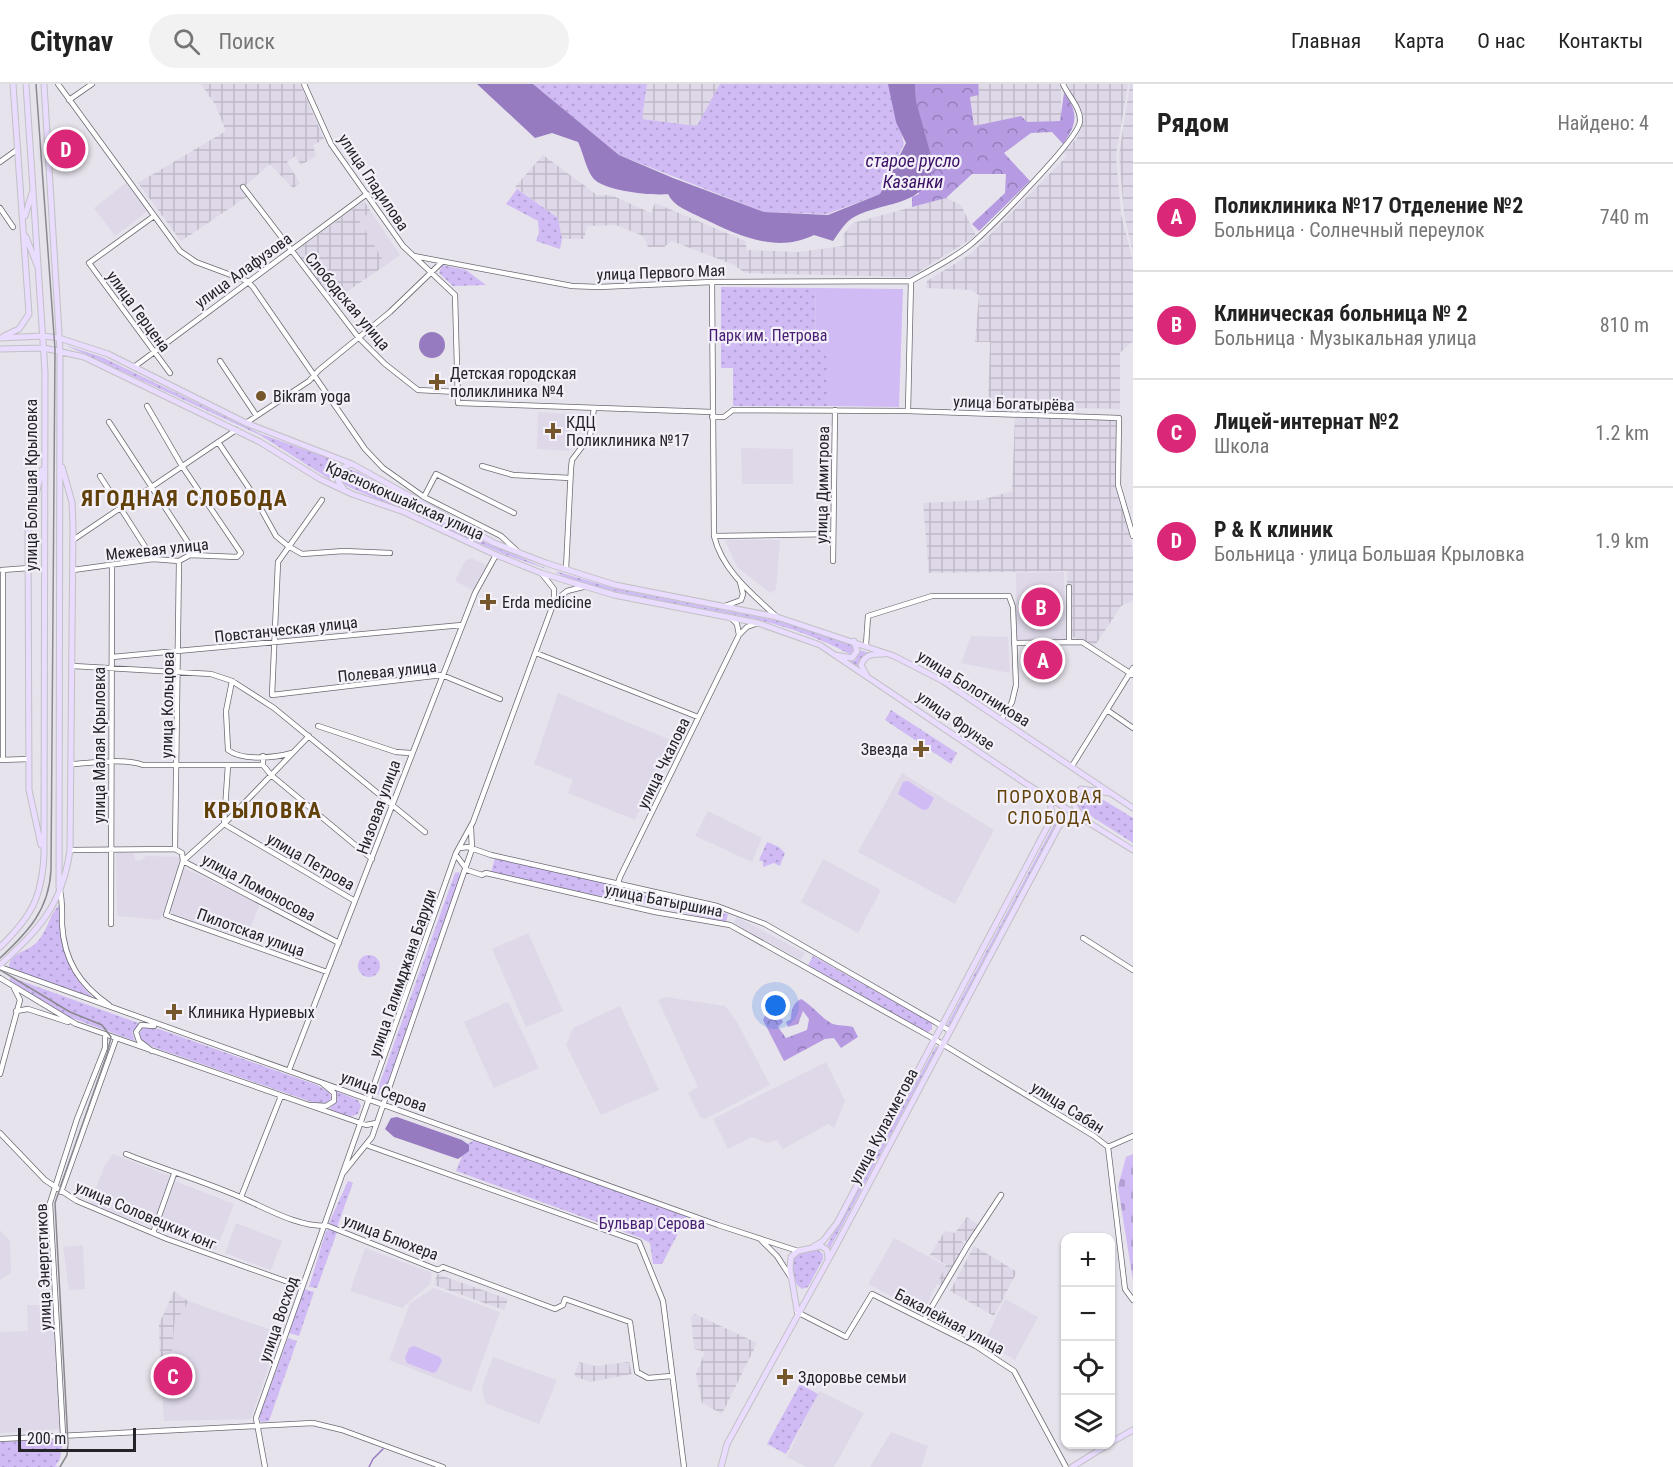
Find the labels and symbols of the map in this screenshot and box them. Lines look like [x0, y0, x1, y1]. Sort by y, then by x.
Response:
pin: D [46, 126, 86, 172]
street label: улица Гладилова [334, 130, 413, 234]
water label: старое русло Казанки [866, 150, 960, 192]
street label: улица Алафузова [191, 229, 295, 312]
street label: Слободская улица [301, 249, 394, 354]
street label: улица Первого Мая [596, 261, 726, 284]
street label: улица Герцена [103, 267, 174, 356]
park label: Парк им. Петрова [708, 326, 828, 345]
place label: Детская городская поликлиника №4 [450, 364, 577, 401]
marker: Детская городская поликлиника №4 [428, 373, 446, 391]
place label: Bikram yoga [273, 387, 351, 406]
marker: Bikram yoga [254, 389, 268, 403]
street label: улица Богатырёва [953, 392, 1075, 415]
street label: улица Большая Крыловка [22, 399, 41, 571]
place label: КДЦ Поликлиника №17 [566, 413, 690, 450]
marker: КДЦ Поликлиника №17 [544, 422, 562, 440]
street label: улица Димитрова [812, 426, 833, 544]
street label: Краснококшайская улица [323, 457, 487, 544]
district label: ЯГОДНАЯ СЛОБОДА [81, 486, 288, 511]
street label: Межевая улица [105, 535, 209, 564]
pin: B [1022, 584, 1060, 630]
marker: Erda medicine [479, 593, 497, 611]
place label: Erda medicine [502, 593, 591, 612]
street label: Повстанческая улица [213, 613, 359, 646]
pin: A [1024, 638, 1062, 682]
street label: улица Болотникова [914, 646, 1034, 731]
street label: улица Кольцова [157, 651, 178, 759]
street label: Полевая улица [337, 657, 437, 686]
street label: улица Малая Крыловка [90, 667, 109, 823]
street label: улица Фрунзе [913, 687, 998, 754]
street label: улица Чкалова [633, 714, 694, 812]
place label: Звезда [861, 740, 908, 759]
marker: Звезда [912, 740, 930, 758]
street label: Низовая улица [353, 757, 404, 857]
district label: ПОРОХОВАЯ СЛОБОДА [997, 786, 1103, 828]
district label: КРЫЛОВКА [204, 798, 322, 823]
street label: улица Петрова [263, 829, 358, 894]
street label: улица Ломоносова [199, 849, 319, 925]
street label: улица Батыршина [603, 880, 724, 921]
street label: улица Галимджана Баруди [365, 887, 440, 1060]
street label: Пилотская улица [194, 904, 307, 961]
your location [761, 991, 790, 1020]
marker: Клиника Нуриевых [165, 1003, 183, 1021]
place label: Клиника Нуриевых [188, 1003, 315, 1022]
street label: улица Кулахметова [845, 1065, 922, 1187]
street label: улица Серова [338, 1067, 430, 1116]
street label: улица Сабан [1028, 1077, 1108, 1137]
street label: улица Соловецких юнг [72, 1177, 219, 1254]
street label: улица Энергетиков [32, 1203, 55, 1331]
street label: улица Блюхера [341, 1211, 441, 1264]
park label: Бульвар Серова [599, 1214, 705, 1233]
street label: улица Восход [255, 1273, 302, 1365]
street label: Бакалейная улица [892, 1285, 1008, 1358]
pin: C [154, 1354, 192, 1398]
marker: Здоровье семьи [776, 1368, 794, 1386]
place label: Здоровье семьи [798, 1368, 907, 1387]
scale bar [18, 1425, 136, 1452]

